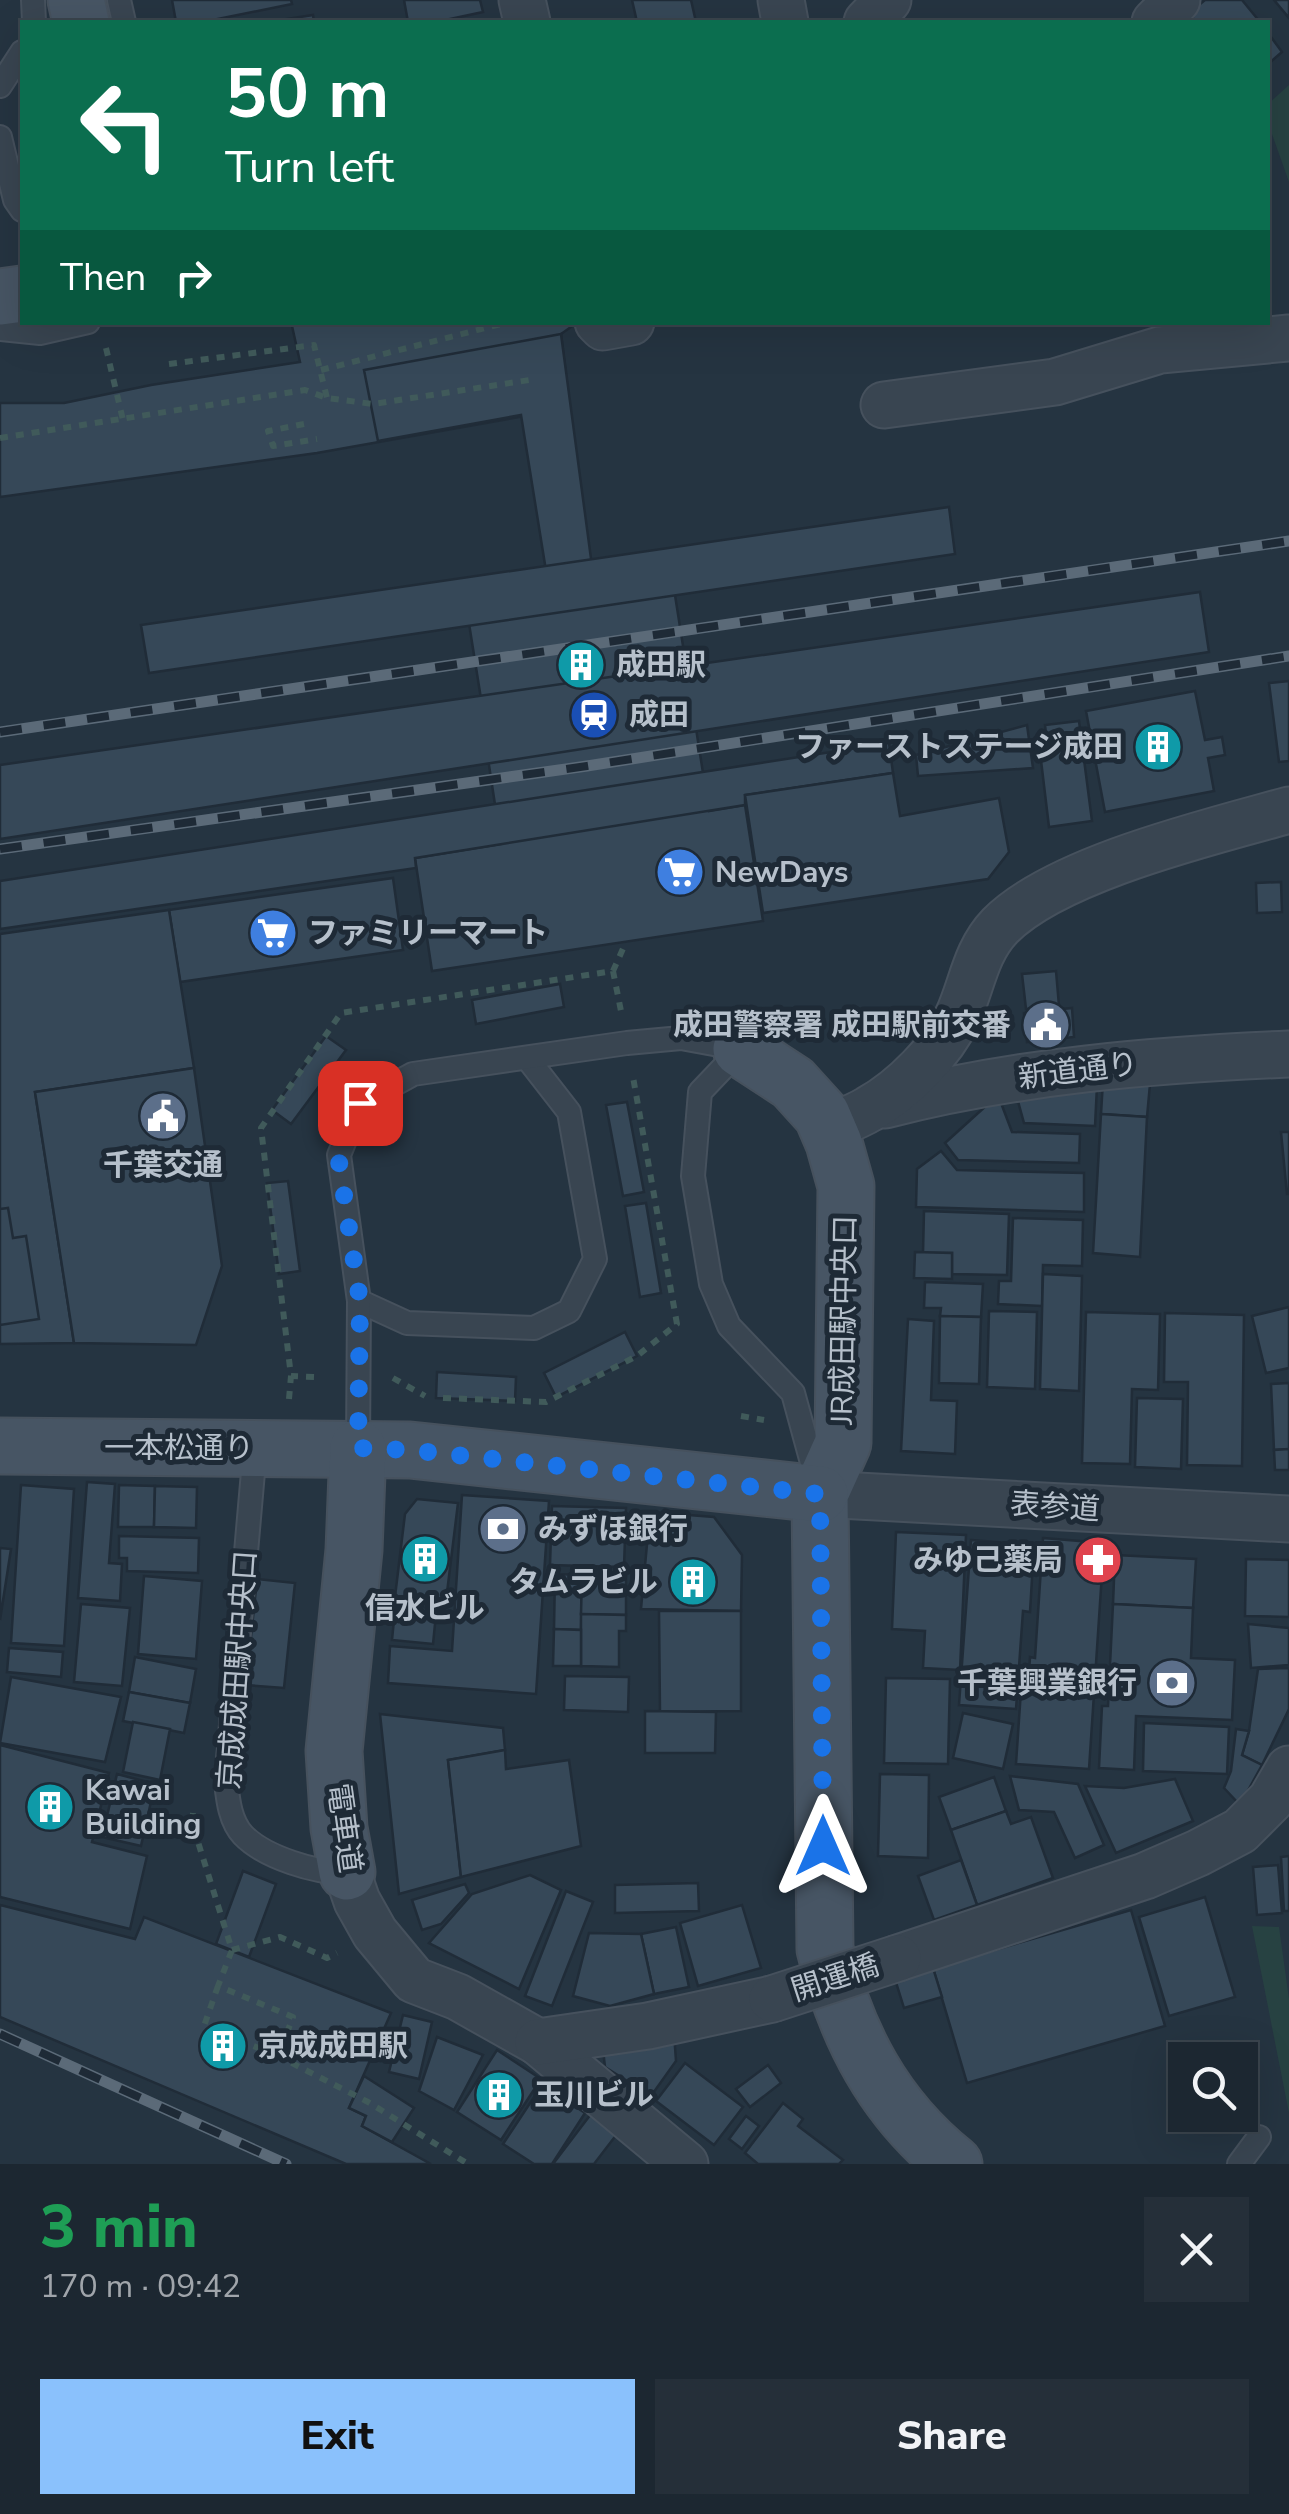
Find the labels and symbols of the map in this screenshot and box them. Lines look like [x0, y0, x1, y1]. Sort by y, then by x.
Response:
building icon: 成田駅 [555, 639, 607, 691]
place label: 成田駅 [616, 645, 706, 686]
station icon: 成田 [568, 689, 620, 741]
place label: 成田 [629, 695, 689, 736]
building icon: ファーストステージ成田 [1132, 721, 1184, 773]
place label: ファーストステージ成田 [795, 727, 1123, 768]
supermarket icon: NewDays [654, 846, 706, 898]
place label: NewDays [715, 852, 848, 893]
supermarket icon: ファミリーマート [247, 907, 299, 959]
place label: ファミリーマート [308, 913, 548, 954]
public building icon: 成田警察署 成田駅前交番 [1020, 999, 1072, 1051]
place label: 成田警察署 成田駅前交番 [673, 1005, 1011, 1046]
street label: 新道通り [1016, 1043, 1140, 1099]
pin [318, 1061, 403, 1146]
public building icon: 千葉交通 [137, 1090, 189, 1142]
place label: 千葉交通 [103, 1145, 223, 1186]
street label: JR成田駅中央口 [822, 1215, 866, 1426]
street label: 一本松通り [104, 1428, 254, 1469]
street label: 表参道 [1009, 1483, 1101, 1531]
bank icon: みずほ銀行 [477, 1503, 529, 1555]
place label: みずほ銀行 [538, 1509, 688, 1550]
building icon: 信水ビル [399, 1533, 451, 1585]
pharmacy icon: みゆ己薬局 [1072, 1534, 1124, 1586]
place label: みゆ己薬局 [913, 1540, 1063, 1581]
street label: 京成成田駅中央口 [209, 1549, 267, 1791]
building icon: タムラビル [667, 1556, 719, 1608]
place label: タムラビル [510, 1562, 658, 1603]
place label: 信水ビル [365, 1588, 485, 1629]
bank icon: 千葉興業銀行 [1146, 1657, 1198, 1709]
place label: 千葉興業銀行 [957, 1663, 1137, 1704]
place label: Kawai Building [85, 1770, 201, 1845]
building icon: Kawai Building [24, 1781, 76, 1833]
street label: 電車道 [317, 1781, 371, 1875]
position arrow [771, 1794, 875, 1898]
street label: 開運橋 [786, 1945, 884, 2011]
building icon: 京成成田駅 [197, 2020, 249, 2072]
place label: 京成成田駅 [258, 2026, 408, 2067]
building icon: 玉川ビル [473, 2069, 525, 2121]
place label: 玉川ビル [534, 2075, 654, 2116]

